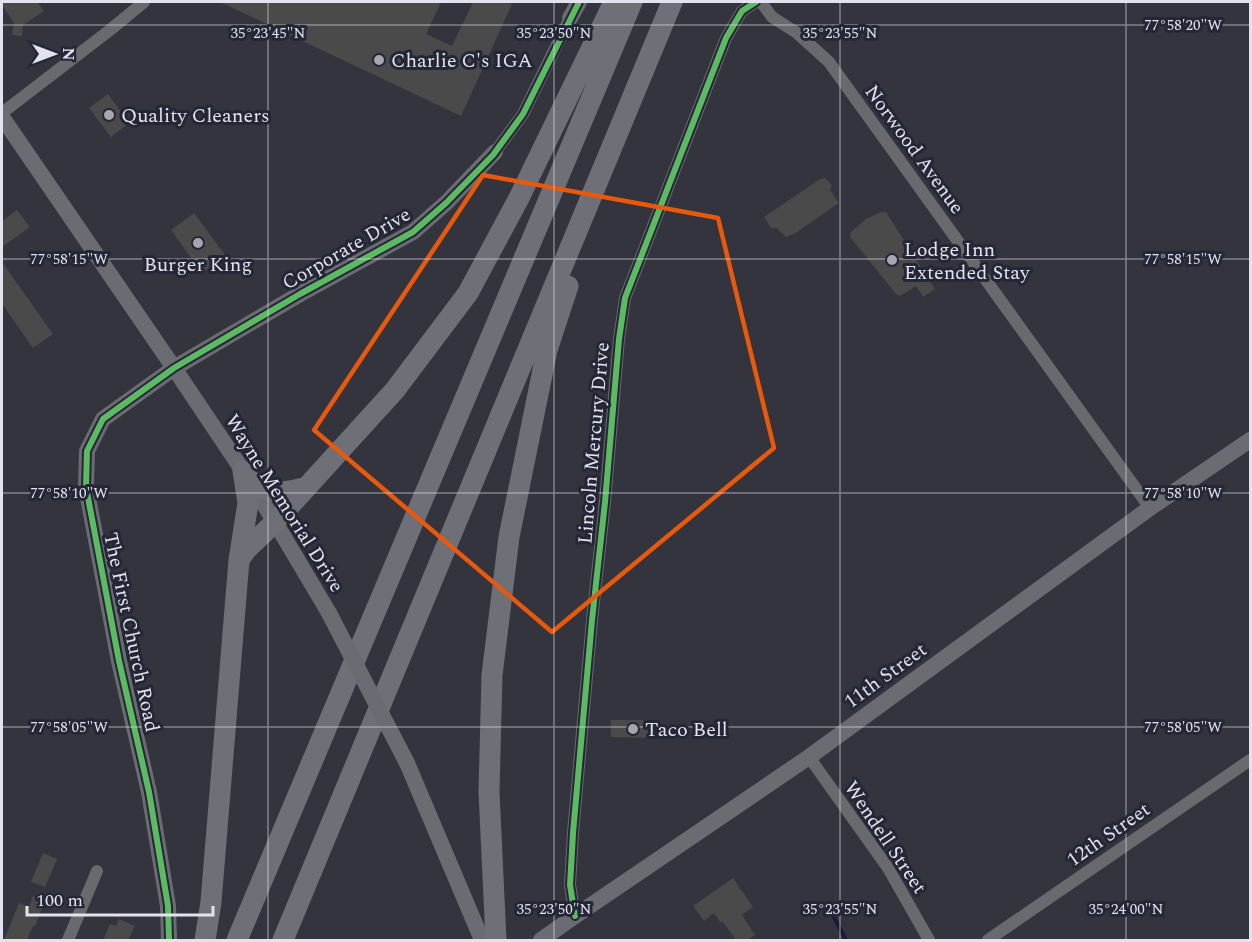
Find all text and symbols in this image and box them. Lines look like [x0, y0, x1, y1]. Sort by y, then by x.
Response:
text: 77°58'20"W [1144, 14, 1222, 37]
text: 35°23'45"N [231, 22, 306, 45]
text: 35°23'50"N [517, 22, 592, 45]
text: 35°23'55"N [803, 22, 878, 45]
north arrow [24, 24, 84, 84]
place label: Charlie C's IGA [391, 46, 533, 76]
text: N [56, 47, 80, 61]
marker: Charlie C's IGA [372, 53, 386, 67]
street label: Norwood Avenue [857, 79, 972, 221]
place label: Quality Cleaners [121, 101, 270, 131]
marker: Quality Cleaners [102, 108, 116, 122]
street label: Corporate Drive [277, 200, 416, 298]
place label: Lodge Inn Extended Stay [904, 235, 1031, 288]
marker: Burger King [191, 236, 205, 250]
text: 77°58'15"W [30, 248, 108, 271]
text: 77°58'15"W [1144, 248, 1222, 271]
place label: Burger King [144, 250, 252, 280]
marker: Lodge Inn Extended Stay [885, 253, 899, 267]
street label: Lincoln Mercury Drive [570, 341, 618, 545]
street label: Wayne Memorial Drive [217, 408, 351, 599]
text: 77°58'10"W [30, 482, 108, 505]
text: 77°58'10"W [1144, 482, 1222, 505]
street label: The First Church Road [95, 530, 167, 735]
street label: 11th Street [838, 635, 933, 716]
place label: Taco Bell [645, 715, 728, 745]
text: 77°58'05"W [30, 716, 108, 739]
text: 77°58'05"W [1144, 716, 1222, 739]
marker: Taco Bell [626, 722, 640, 736]
street label: Wendell Street [836, 775, 934, 900]
street label: 12th Street [1061, 795, 1157, 875]
scale bar [27, 879, 213, 917]
text: 100 m [36, 887, 83, 914]
text: 35°23'50"N [517, 898, 592, 921]
text: 35°23'55"N [803, 898, 878, 921]
text: 35°24'00"N [1089, 898, 1164, 921]

